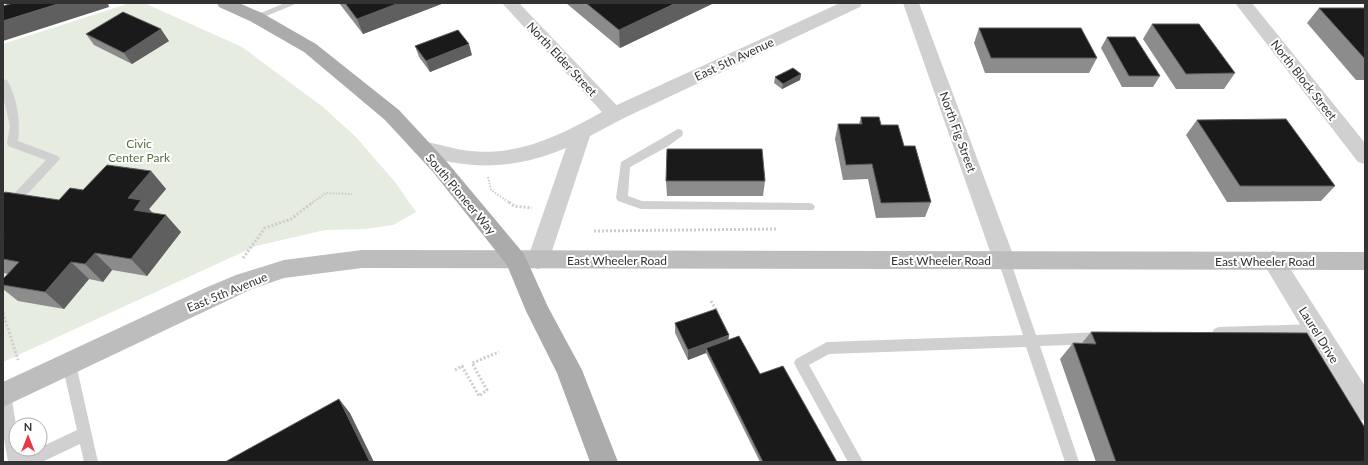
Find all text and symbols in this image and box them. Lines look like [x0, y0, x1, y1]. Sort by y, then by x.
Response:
street label: North Elder Street [524, 19, 601, 100]
street label: East 5th Avenue [692, 34, 776, 84]
street label: North Block Street [1268, 37, 1340, 124]
street label: North Fig Street [936, 90, 980, 175]
park label: Civic Center Park [108, 136, 171, 165]
street label: South Pioneer Way [423, 150, 500, 238]
street label: East Wheeler Road [567, 253, 667, 268]
street label: East Wheeler Road [891, 253, 991, 268]
street label: East Wheeler Road [1215, 254, 1315, 269]
street label: East 5th Avenue [184, 269, 270, 315]
street label: Laurel Drive [1296, 304, 1342, 366]
north arrow [8, 417, 48, 457]
text: N [24, 420, 32, 433]

